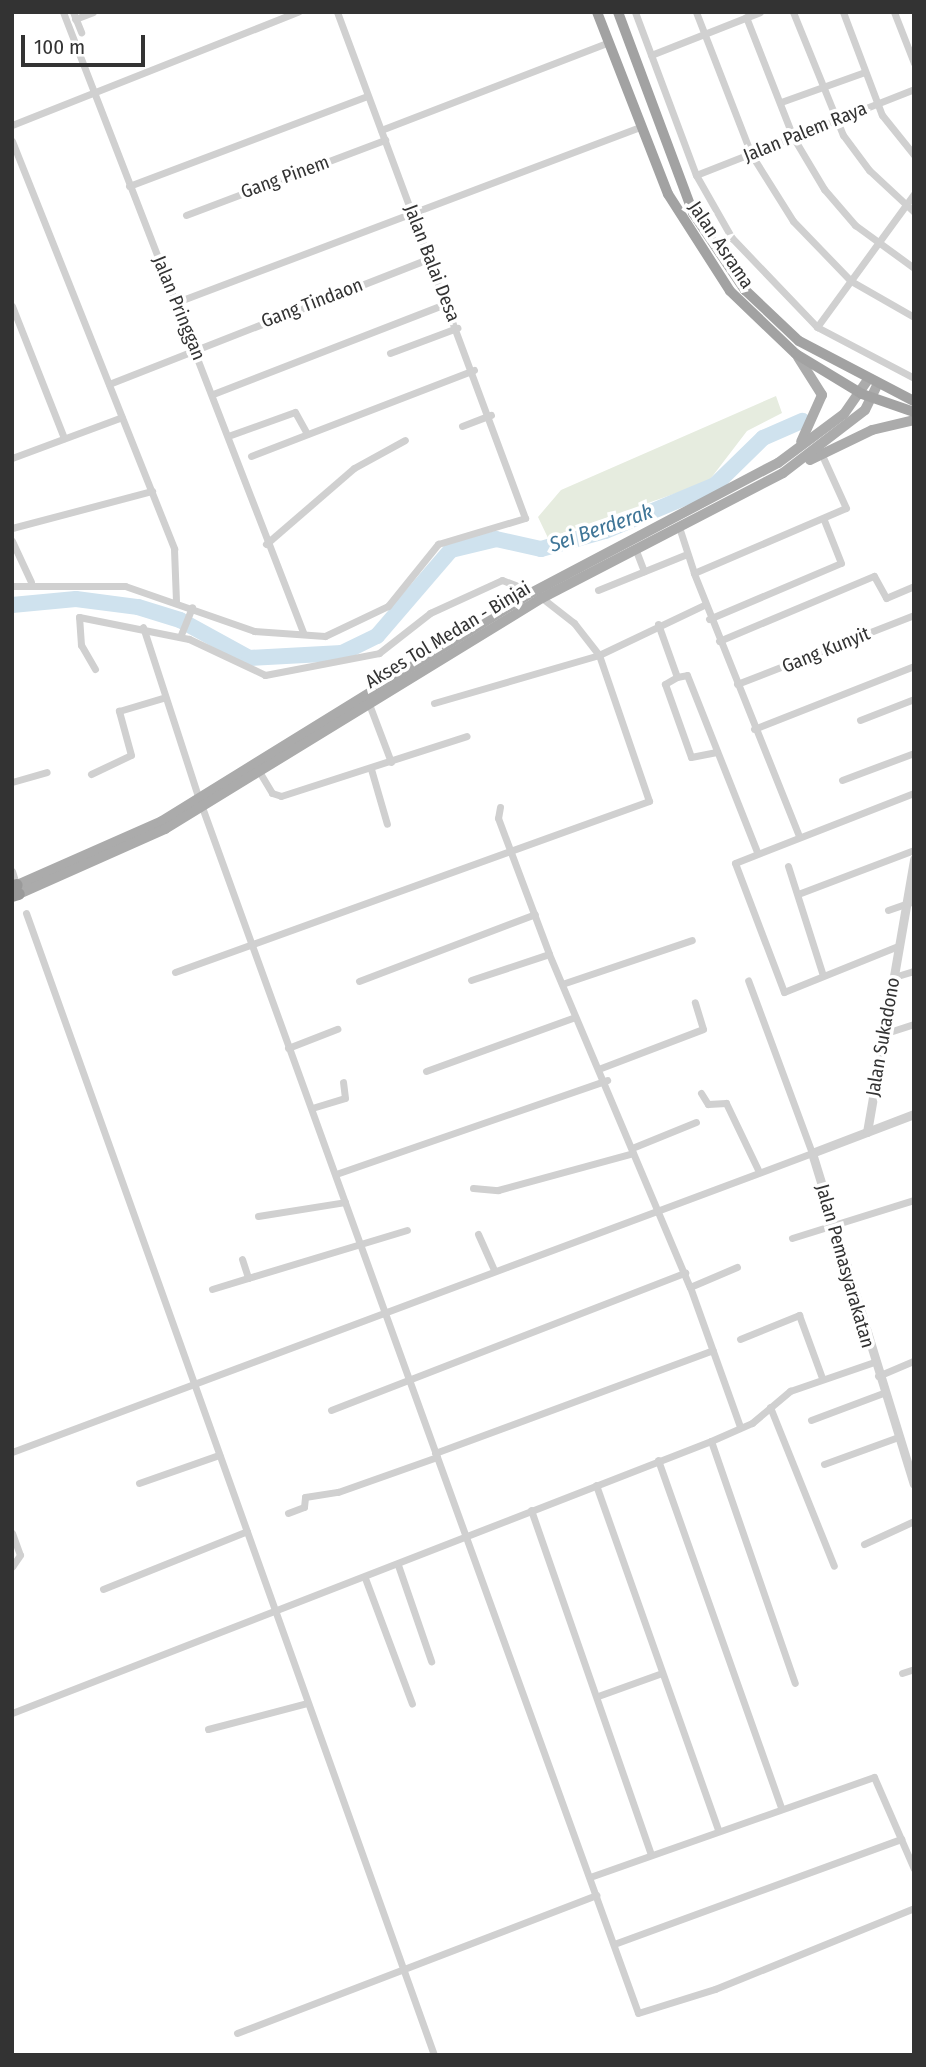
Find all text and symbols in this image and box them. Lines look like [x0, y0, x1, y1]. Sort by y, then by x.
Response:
scale bar [24, 21, 149, 65]
text: 100 m [34, 34, 85, 60]
street label: Jalan Palem Raya [740, 97, 870, 167]
street label: Gang Pinem [238, 150, 332, 204]
street label: Jalan Asrama [683, 197, 759, 293]
street label: Jalan Balai Desa [399, 201, 465, 325]
street label: Jalan Pringgan [148, 252, 210, 364]
street label: Gang Tindaon [258, 273, 366, 333]
water label: Sei Berderak [546, 499, 656, 557]
street label: Akses Tol Medan - Binjai [361, 577, 535, 693]
street label: Gang Kunyit [779, 622, 873, 678]
street label: Jalan Sukadono [861, 976, 905, 1098]
street label: Jalan Pemasyarakatan [811, 1181, 879, 1351]

